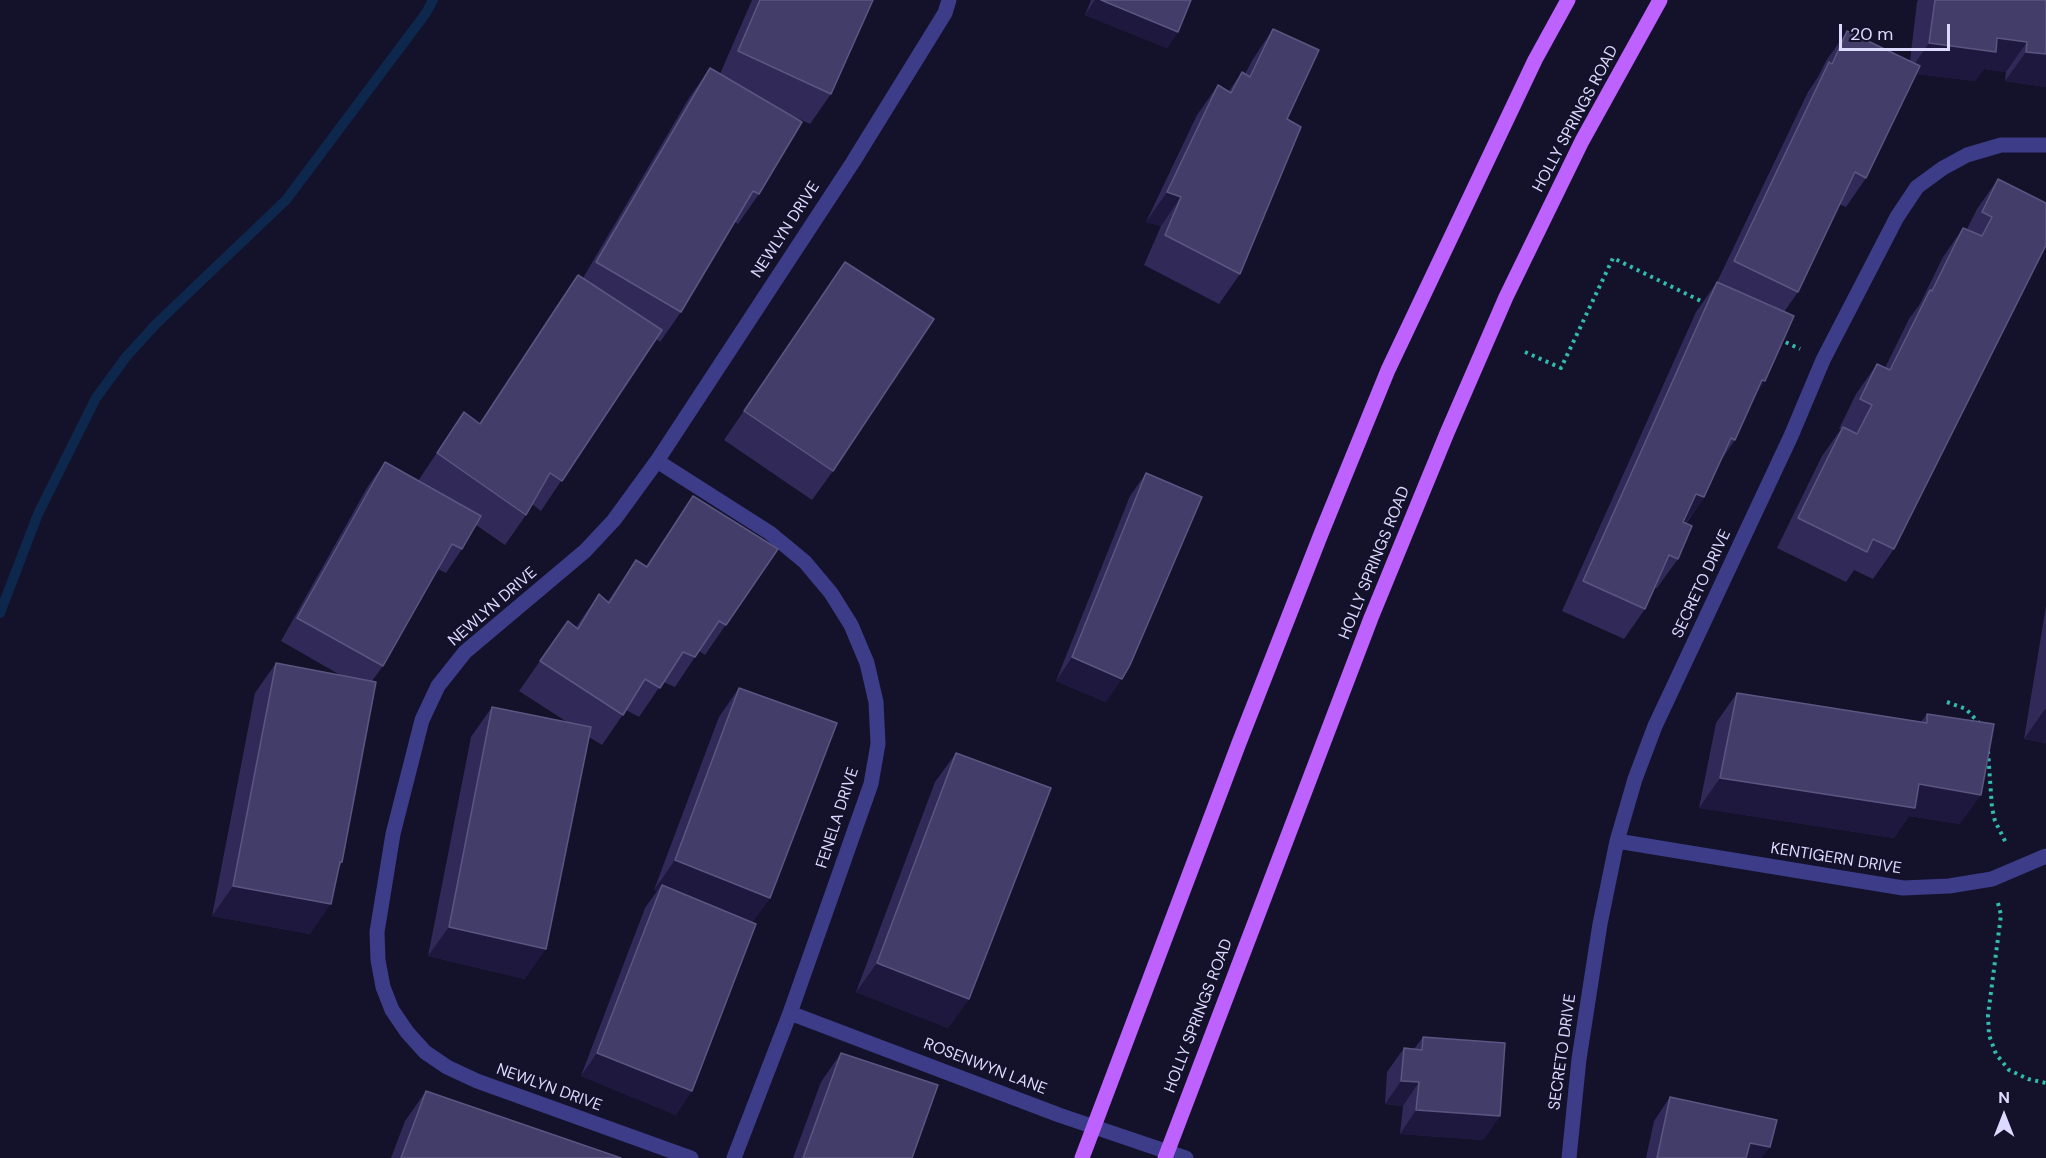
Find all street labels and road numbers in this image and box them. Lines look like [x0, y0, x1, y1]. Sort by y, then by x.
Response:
street label: HOLLY SPRINGS ROAD [1529, 42, 1623, 196]
street label: NEWLYN DRIVE [748, 178, 824, 282]
street label: HOLLY SPRINGS ROAD [1336, 484, 1414, 642]
street label: SECRETO DRIVE [1668, 527, 1736, 641]
street label: NEWLYN DRIVE [445, 563, 541, 651]
street label: FENELA DRIVE [813, 765, 863, 871]
street label: KENTIGERN DRIVE [1769, 839, 1903, 879]
street label: HOLLY SPRINGS ROAD [1161, 936, 1237, 1096]
street label: SECRETO DRIVE [1545, 993, 1581, 1111]
street label: ROSENWYN LANE [921, 1035, 1049, 1099]
street label: NEWLYN DRIVE [494, 1060, 604, 1116]

